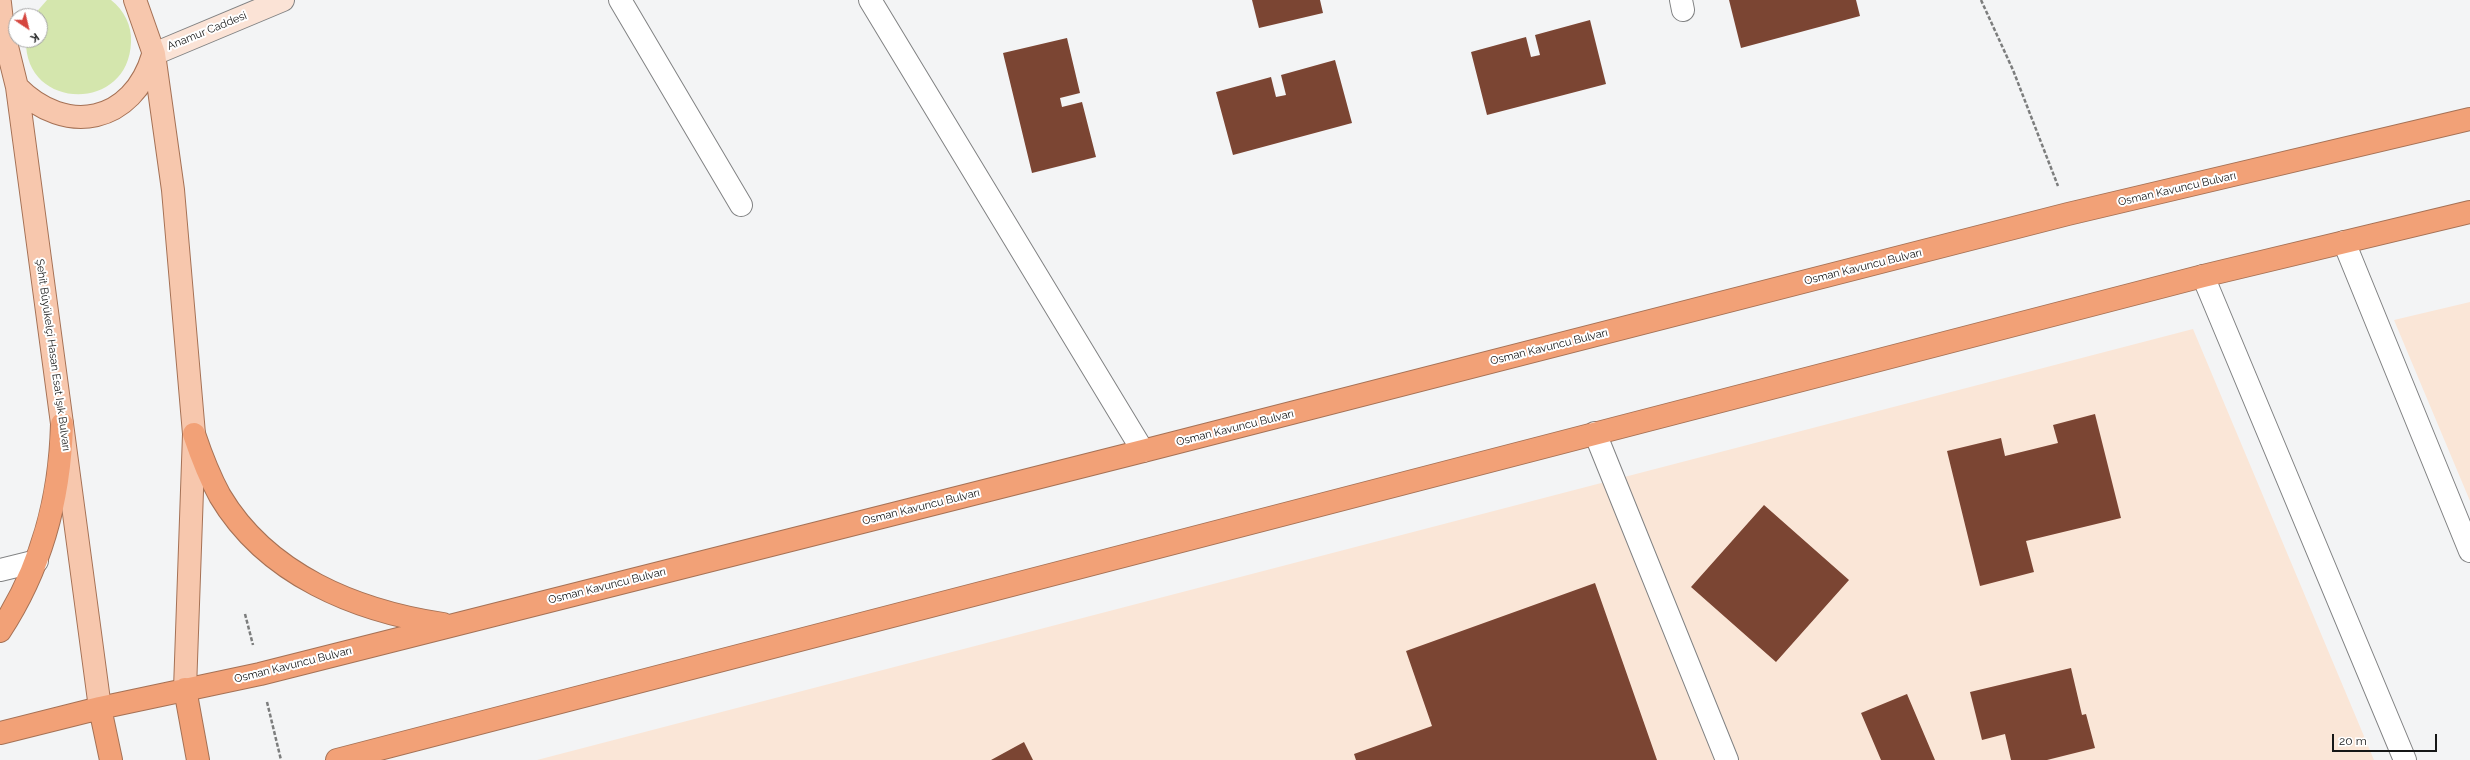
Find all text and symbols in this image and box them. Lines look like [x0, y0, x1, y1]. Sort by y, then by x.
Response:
north arrow [8, 8, 48, 48]
street label: Anamur Caddesi [165, 9, 249, 53]
text: K [28, 30, 41, 45]
street label: Osman Kavuncu Bulvarı [2117, 169, 2237, 209]
street label: Osman Kavuncu Bulvarı [1803, 246, 1923, 288]
street label: Şehit Büyükelçi Hasan Esat Işık Bulvarı [33, 258, 73, 452]
street label: Osman Kavuncu Bulvarı [1489, 326, 1609, 368]
street label: Osman Kavuncu Bulvarı [1175, 407, 1295, 449]
street label: Osman Kavuncu Bulvarı [861, 486, 981, 528]
street label: Osman Kavuncu Bulvarı [547, 565, 667, 607]
street label: Osman Kavuncu Bulvarı [233, 644, 353, 686]
scale bar [2334, 726, 2439, 752]
text: 20 m [2339, 734, 2367, 748]

